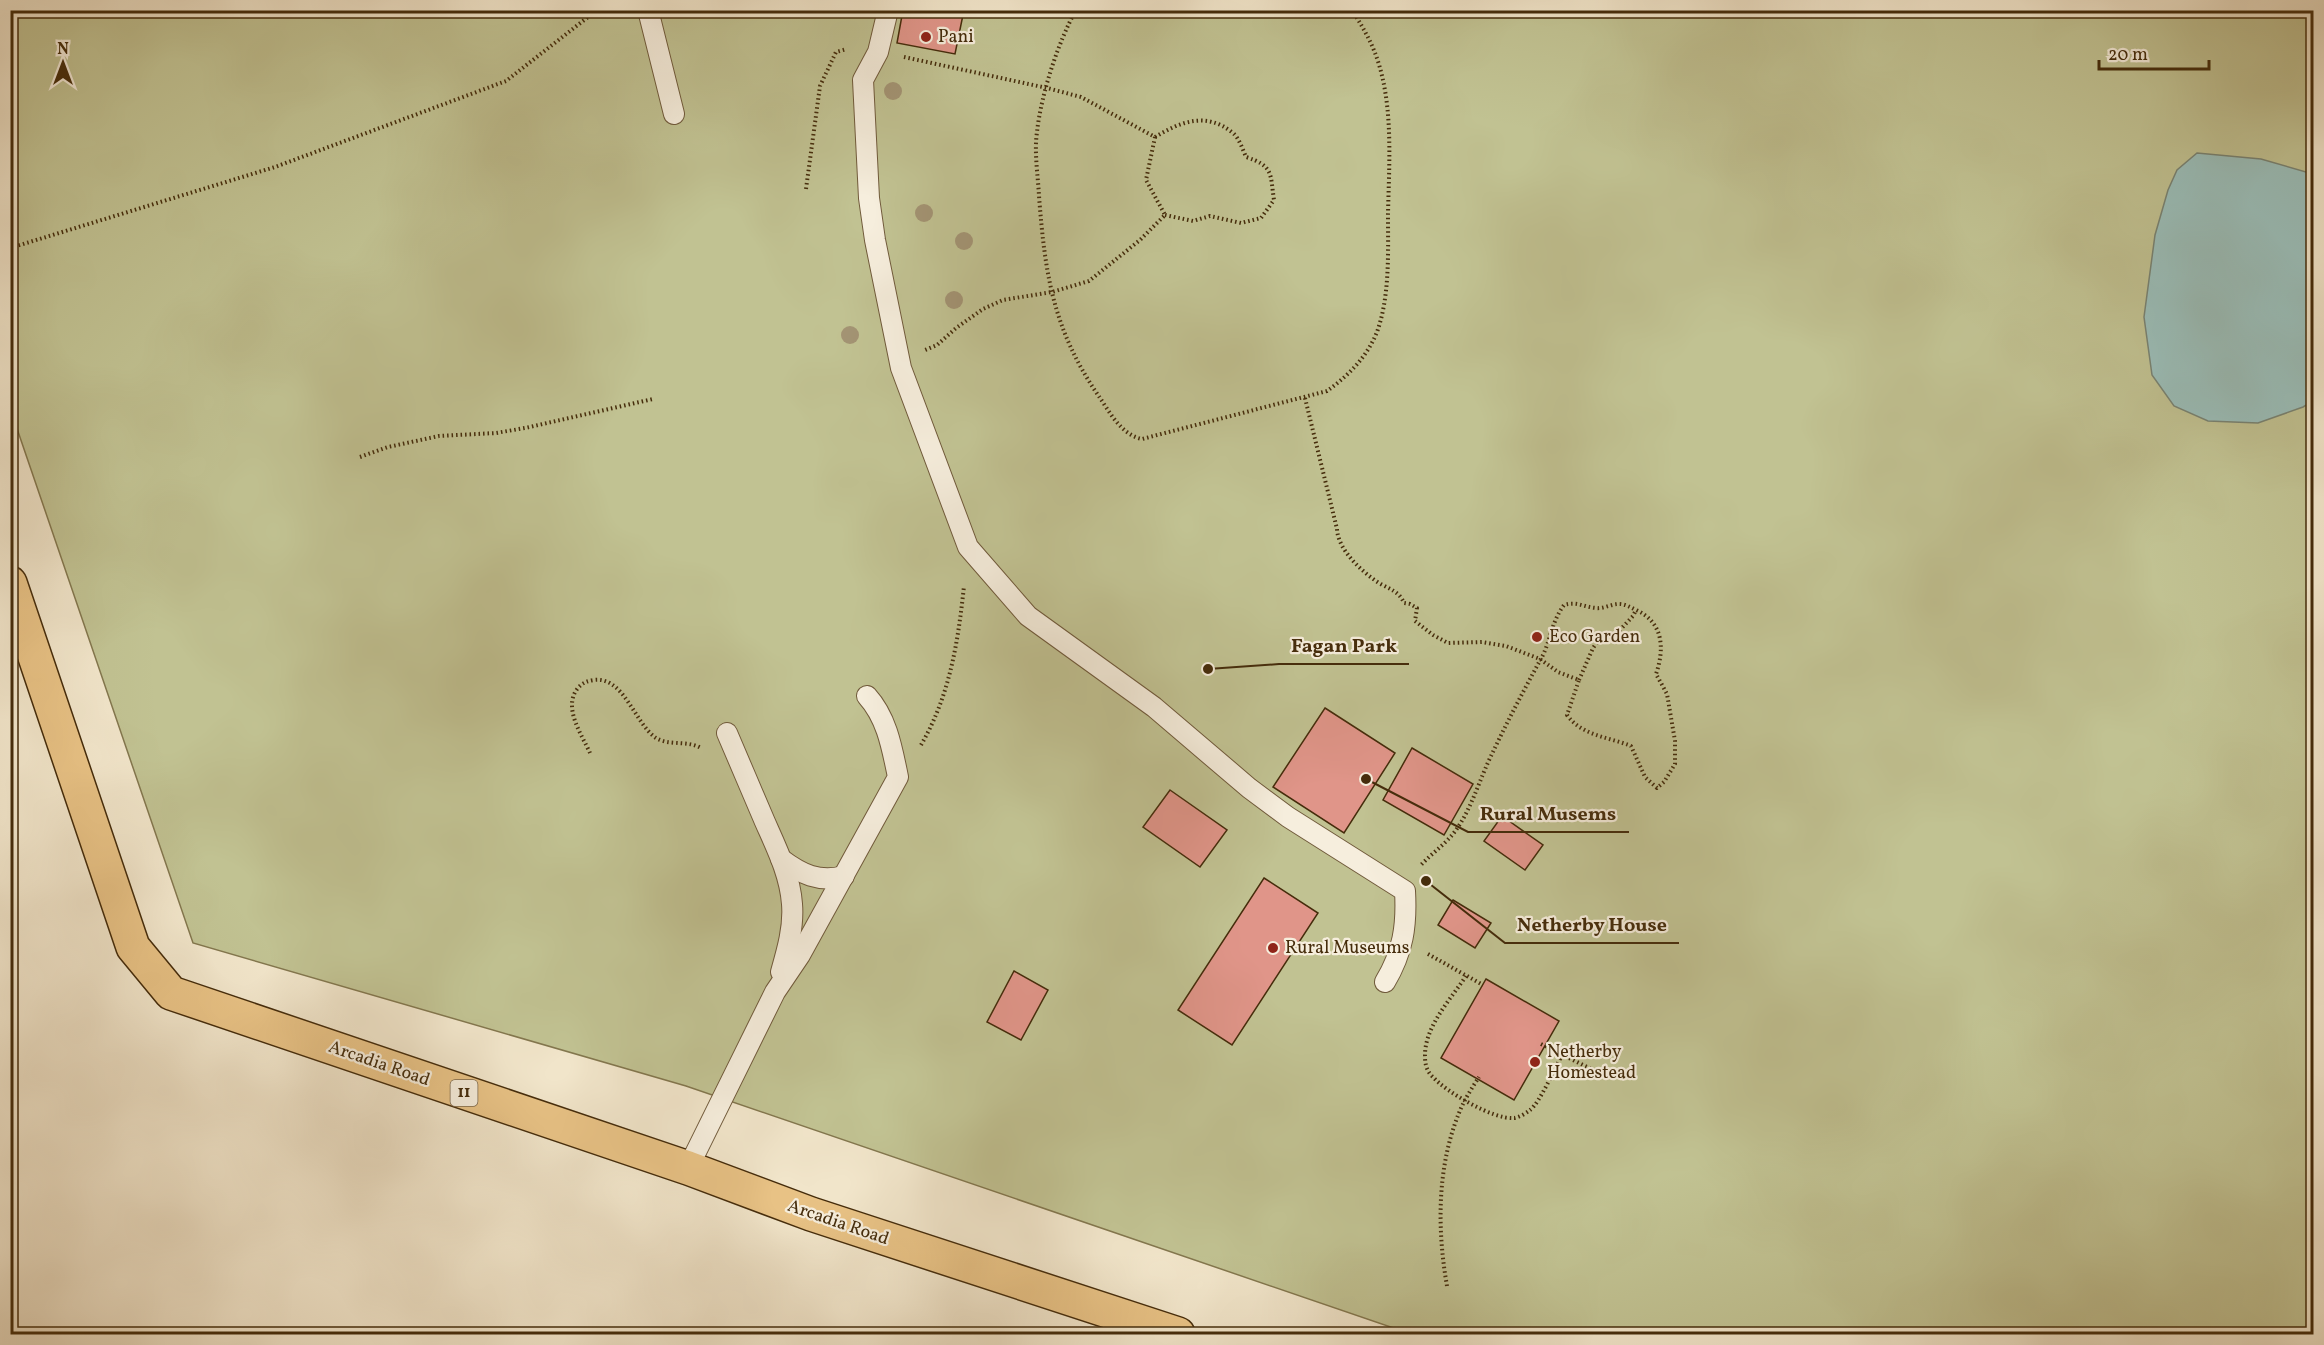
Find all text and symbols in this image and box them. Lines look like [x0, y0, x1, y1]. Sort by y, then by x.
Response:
place label: Pani [938, 25, 974, 50]
marker: Pani [919, 30, 933, 44]
north arrow [33, 33, 93, 93]
scale bar [2099, 33, 2208, 71]
text: N [57, 39, 69, 61]
text: 20 m [2108, 43, 2148, 68]
place label: Eco Garden [1549, 625, 1640, 650]
callout: Fagan Park [1279, 626, 1409, 664]
marker: Eco Garden [1530, 630, 1544, 644]
text: Fagan Park [1291, 633, 1397, 661]
callout: Rural Musems [1468, 794, 1629, 832]
text: Rural Musems [1480, 801, 1616, 829]
callout: Netherby House [1505, 905, 1679, 943]
text: Netherby House [1517, 912, 1667, 940]
place label: Rural Museums [1285, 936, 1410, 961]
marker: Rural Museums [1266, 941, 1280, 955]
street label: Arcadia Road [325, 1035, 433, 1093]
place label: Netherby Homestead [1547, 1040, 1636, 1086]
marker: Netherby Homestead [1528, 1055, 1542, 1069]
road number: 11 [450, 1080, 478, 1106]
street label: Arcadia Road [784, 1194, 892, 1252]

